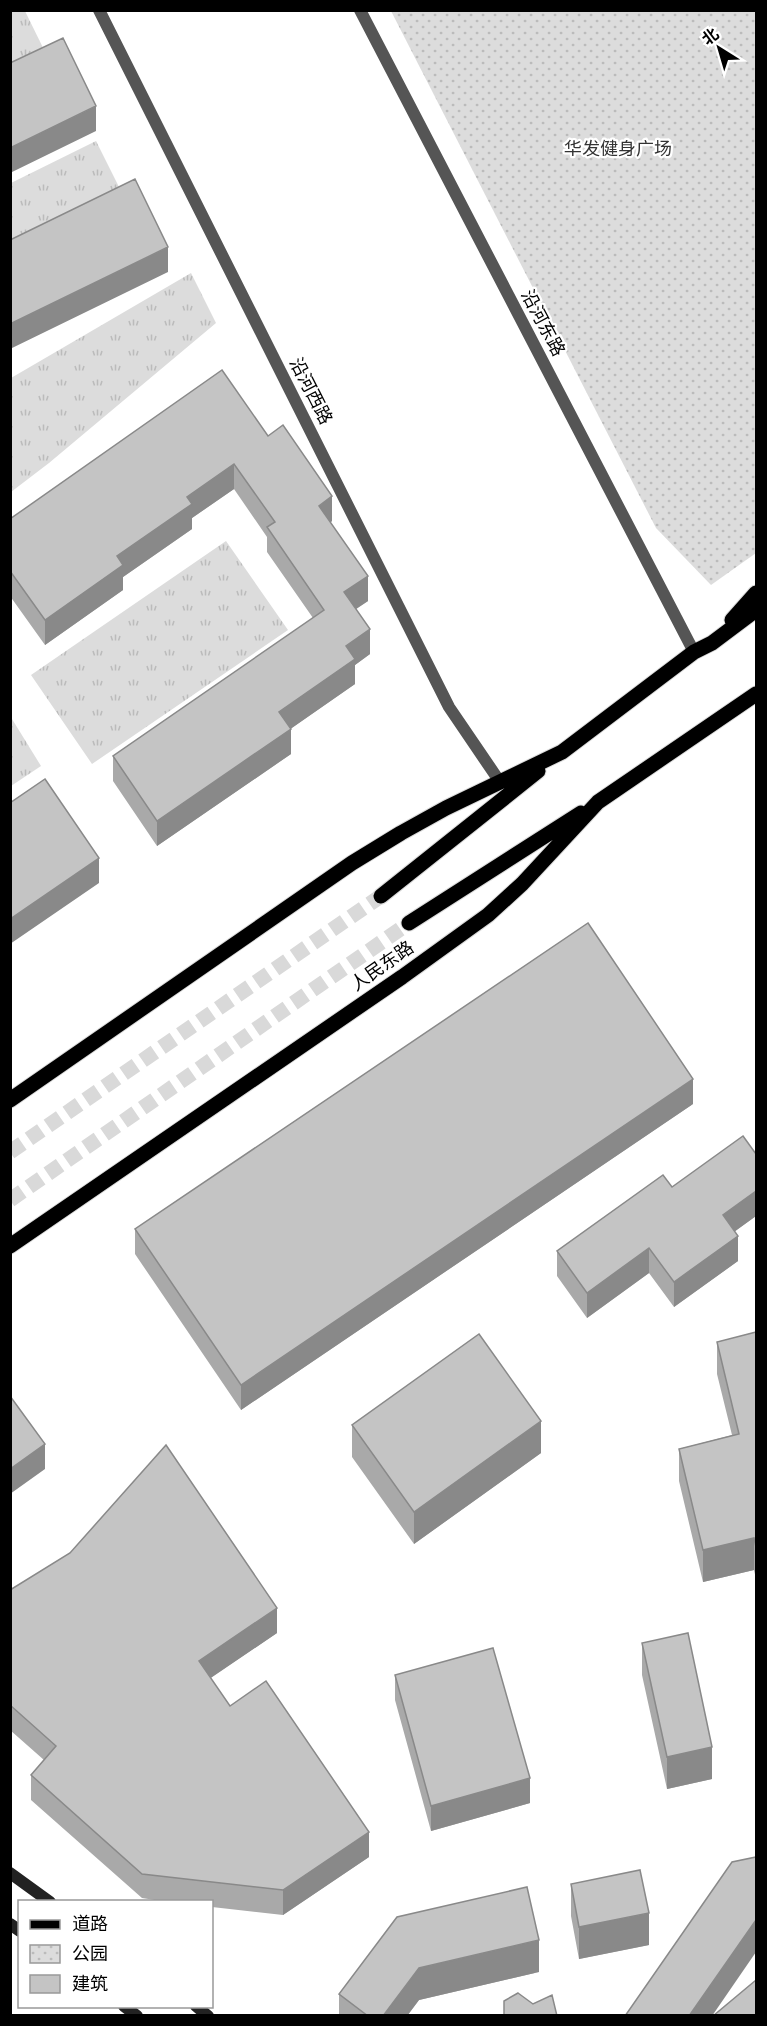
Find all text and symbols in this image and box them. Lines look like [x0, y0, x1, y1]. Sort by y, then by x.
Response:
north arrow [689, 18, 749, 78]
text: 北 [698, 23, 722, 49]
park label: 华发健身广场 [564, 137, 672, 160]
street label: 沿河东路 [516, 286, 570, 360]
street label: 沿河西路 [285, 353, 338, 428]
street label: 人民东路 [346, 936, 418, 996]
legend [18, 1900, 213, 2008]
text: 道路 [72, 1912, 108, 1935]
text: 公园 [72, 1942, 108, 1965]
text: 建筑 [72, 1972, 108, 1995]

